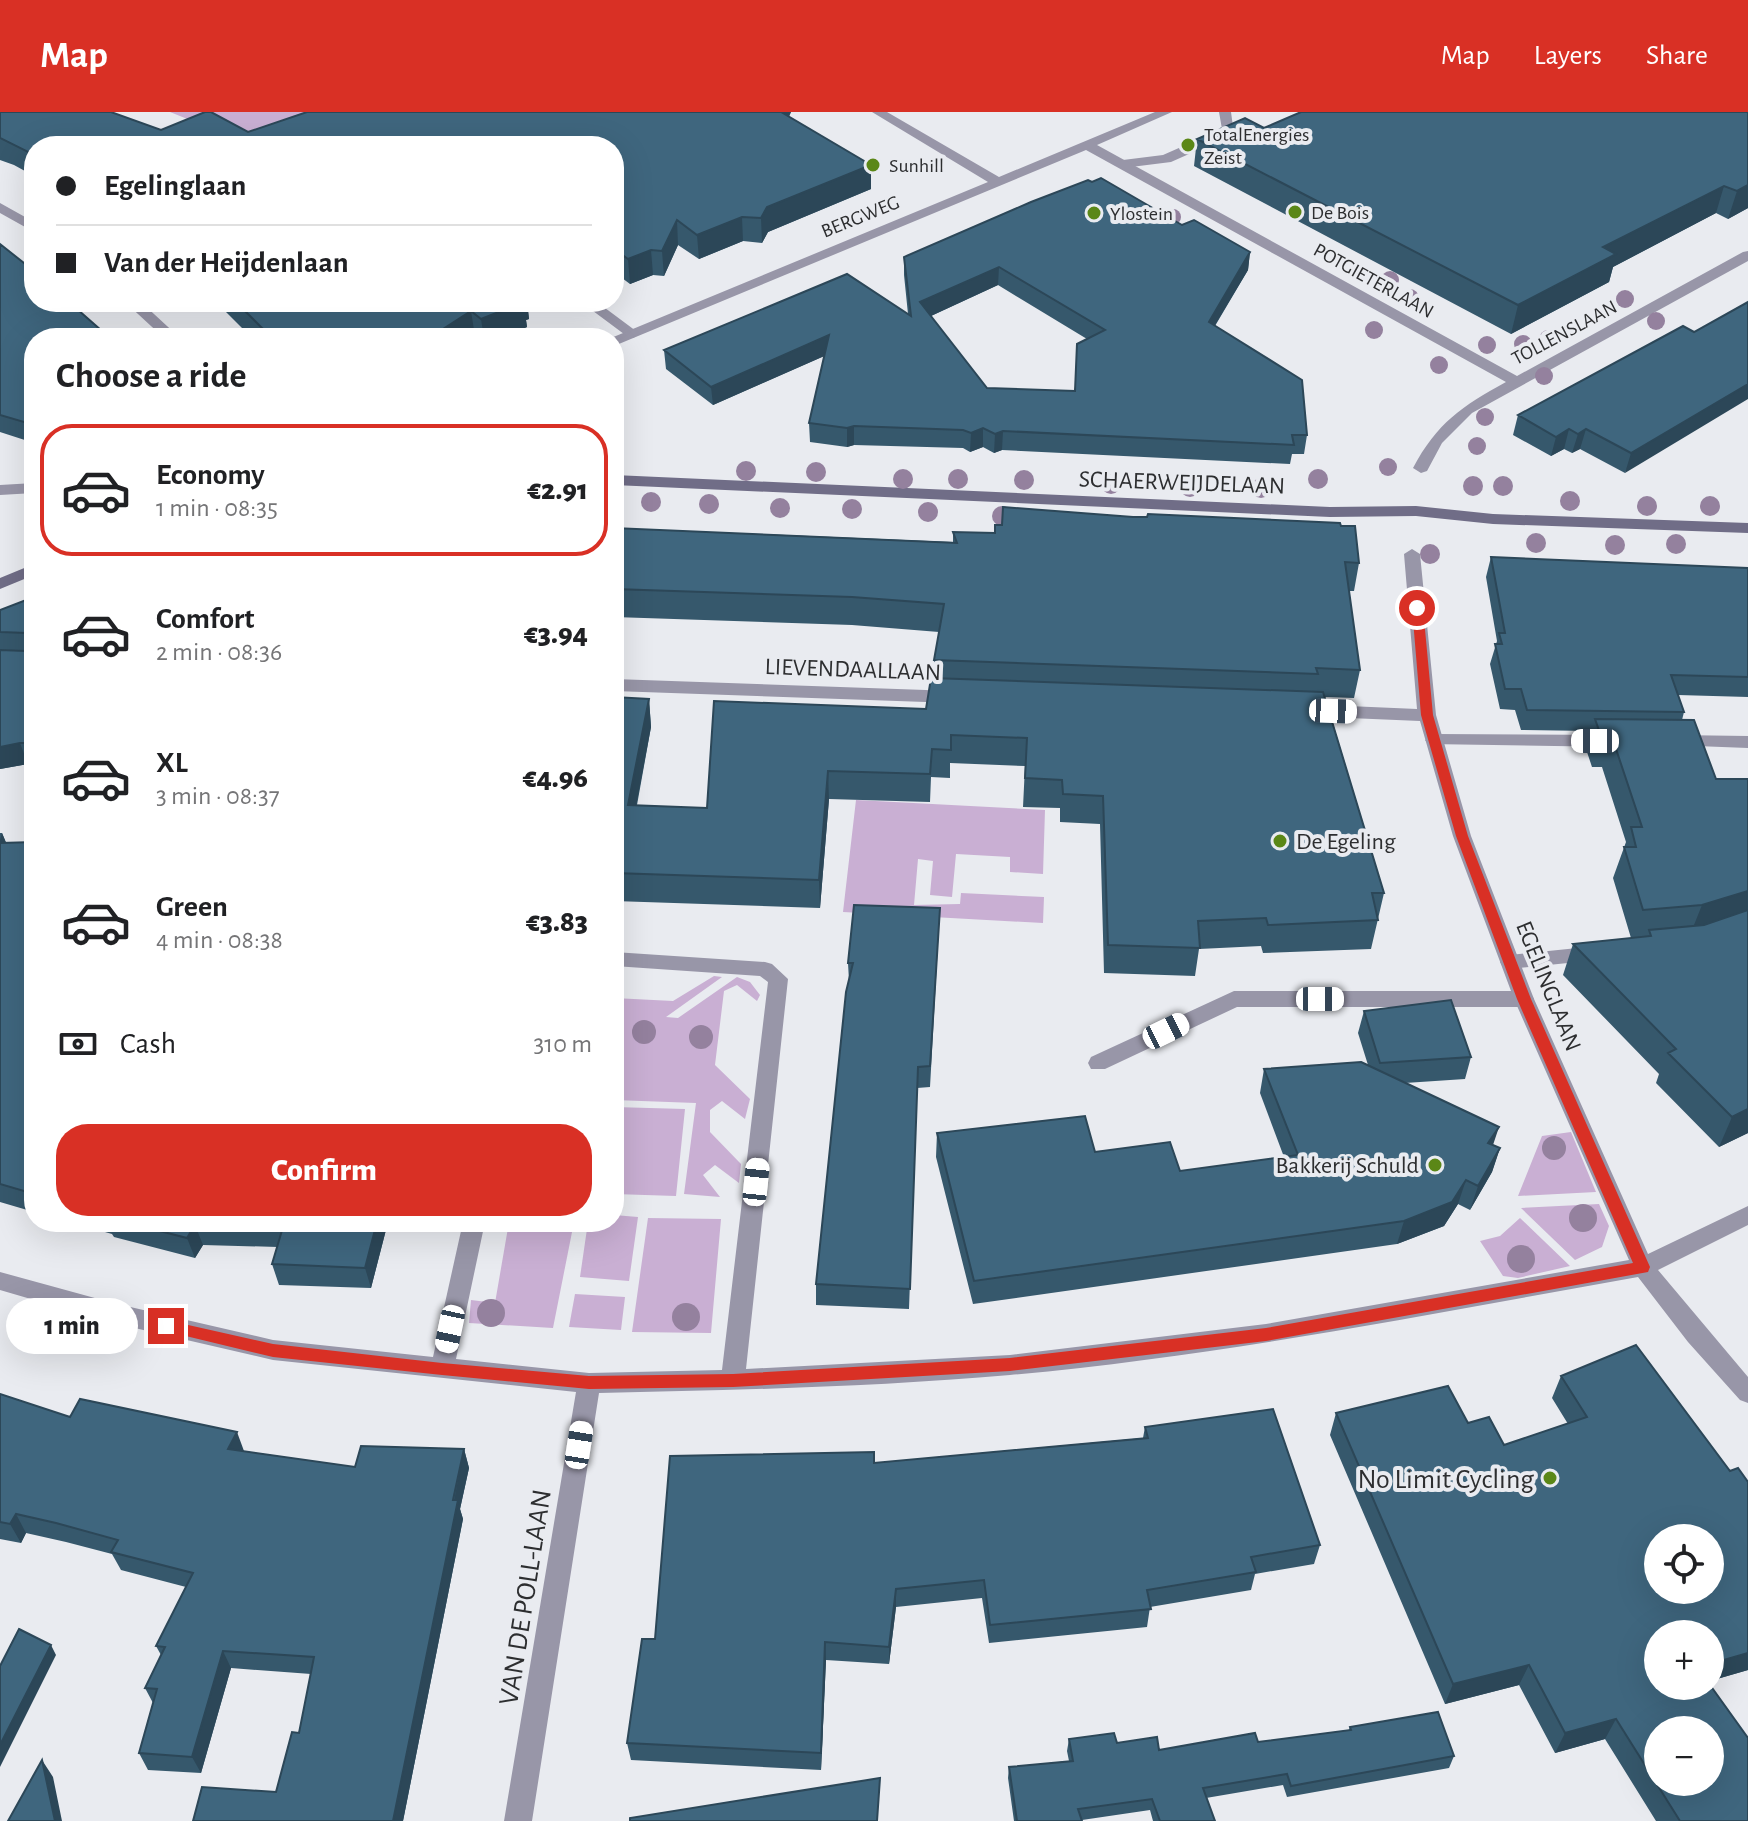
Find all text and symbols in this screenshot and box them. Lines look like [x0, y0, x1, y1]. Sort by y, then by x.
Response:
text: Map [40, 37, 108, 75]
text: Map [1441, 42, 1490, 70]
text: Layers [1534, 42, 1602, 70]
text: Share [1646, 42, 1708, 70]
place label: TotalEnergies Zeist [1204, 125, 1310, 168]
marker: TotalEnergies Zeist [1179, 136, 1197, 154]
marker: Sunhill [864, 156, 882, 174]
place label: Sunhill [889, 156, 944, 176]
text: Egelinglaan [104, 171, 246, 201]
street label: BERGWEG [818, 192, 902, 242]
marker: De Bois [1286, 203, 1304, 221]
place label: De Bois [1311, 203, 1369, 223]
marker: Ylostein [1085, 204, 1103, 222]
place label: Ylostein [1110, 204, 1173, 224]
street label: POTGIETERLAAN [1310, 240, 1437, 322]
text: Van der Heijdenlaan [104, 248, 349, 278]
street label: TOLLENSLAAN [1508, 297, 1620, 369]
text: Choose a ride [56, 358, 246, 394]
icon: car [60, 454, 132, 526]
text: Economy [156, 460, 265, 490]
street label: SCHAERWEIJDELAAN [1078, 467, 1286, 499]
text: €2.91 [527, 475, 588, 505]
text: 1 min · 08:35 [156, 495, 278, 521]
route start [1399, 590, 1435, 626]
icon: car [60, 598, 132, 670]
text: Comfort [156, 604, 255, 634]
text: €3.94 [524, 619, 588, 649]
text: 2 min · 08:36 [156, 639, 282, 665]
street label: LIEVENDAALLAAN [764, 655, 942, 685]
car [1309, 698, 1357, 724]
car [1571, 729, 1619, 753]
icon: car [60, 742, 132, 814]
text: XL [156, 748, 188, 778]
text: €4.96 [523, 763, 588, 793]
text: 3 min · 08:37 [156, 783, 280, 809]
place label: De Egeling [1296, 830, 1396, 854]
marker: De Egeling [1271, 832, 1289, 850]
icon: car [60, 886, 132, 958]
text: Green [156, 892, 228, 922]
text: €3.83 [526, 907, 588, 937]
street label: EGELINGLAAN [1511, 918, 1585, 1055]
text: 4 min · 08:38 [156, 927, 283, 953]
car [1296, 987, 1344, 1011]
car [1139, 1010, 1193, 1052]
icon: cash [56, 1022, 100, 1066]
text: Cash [120, 1029, 176, 1059]
text: 310 m [534, 1031, 592, 1057]
button: Confirm [56, 1124, 592, 1216]
place label: Bakkerij Schuld [1275, 1154, 1419, 1178]
marker: Bakkerij Schuld [1426, 1156, 1444, 1174]
car [742, 1157, 770, 1207]
callout: 1 min [6, 1298, 138, 1354]
car [433, 1303, 467, 1355]
route end [148, 1308, 184, 1344]
text: 1 min [44, 1313, 100, 1339]
car [563, 1419, 595, 1471]
place label: No Limit Cycling [1358, 1466, 1534, 1494]
marker: No Limit Cycling [1541, 1469, 1559, 1487]
street label: VAN DE POLL-LAAN [495, 1488, 557, 1707]
map controls [1644, 1524, 1724, 1796]
button: locate [1644, 1524, 1724, 1604]
button: + [1644, 1620, 1724, 1700]
button: − [1644, 1716, 1724, 1796]

